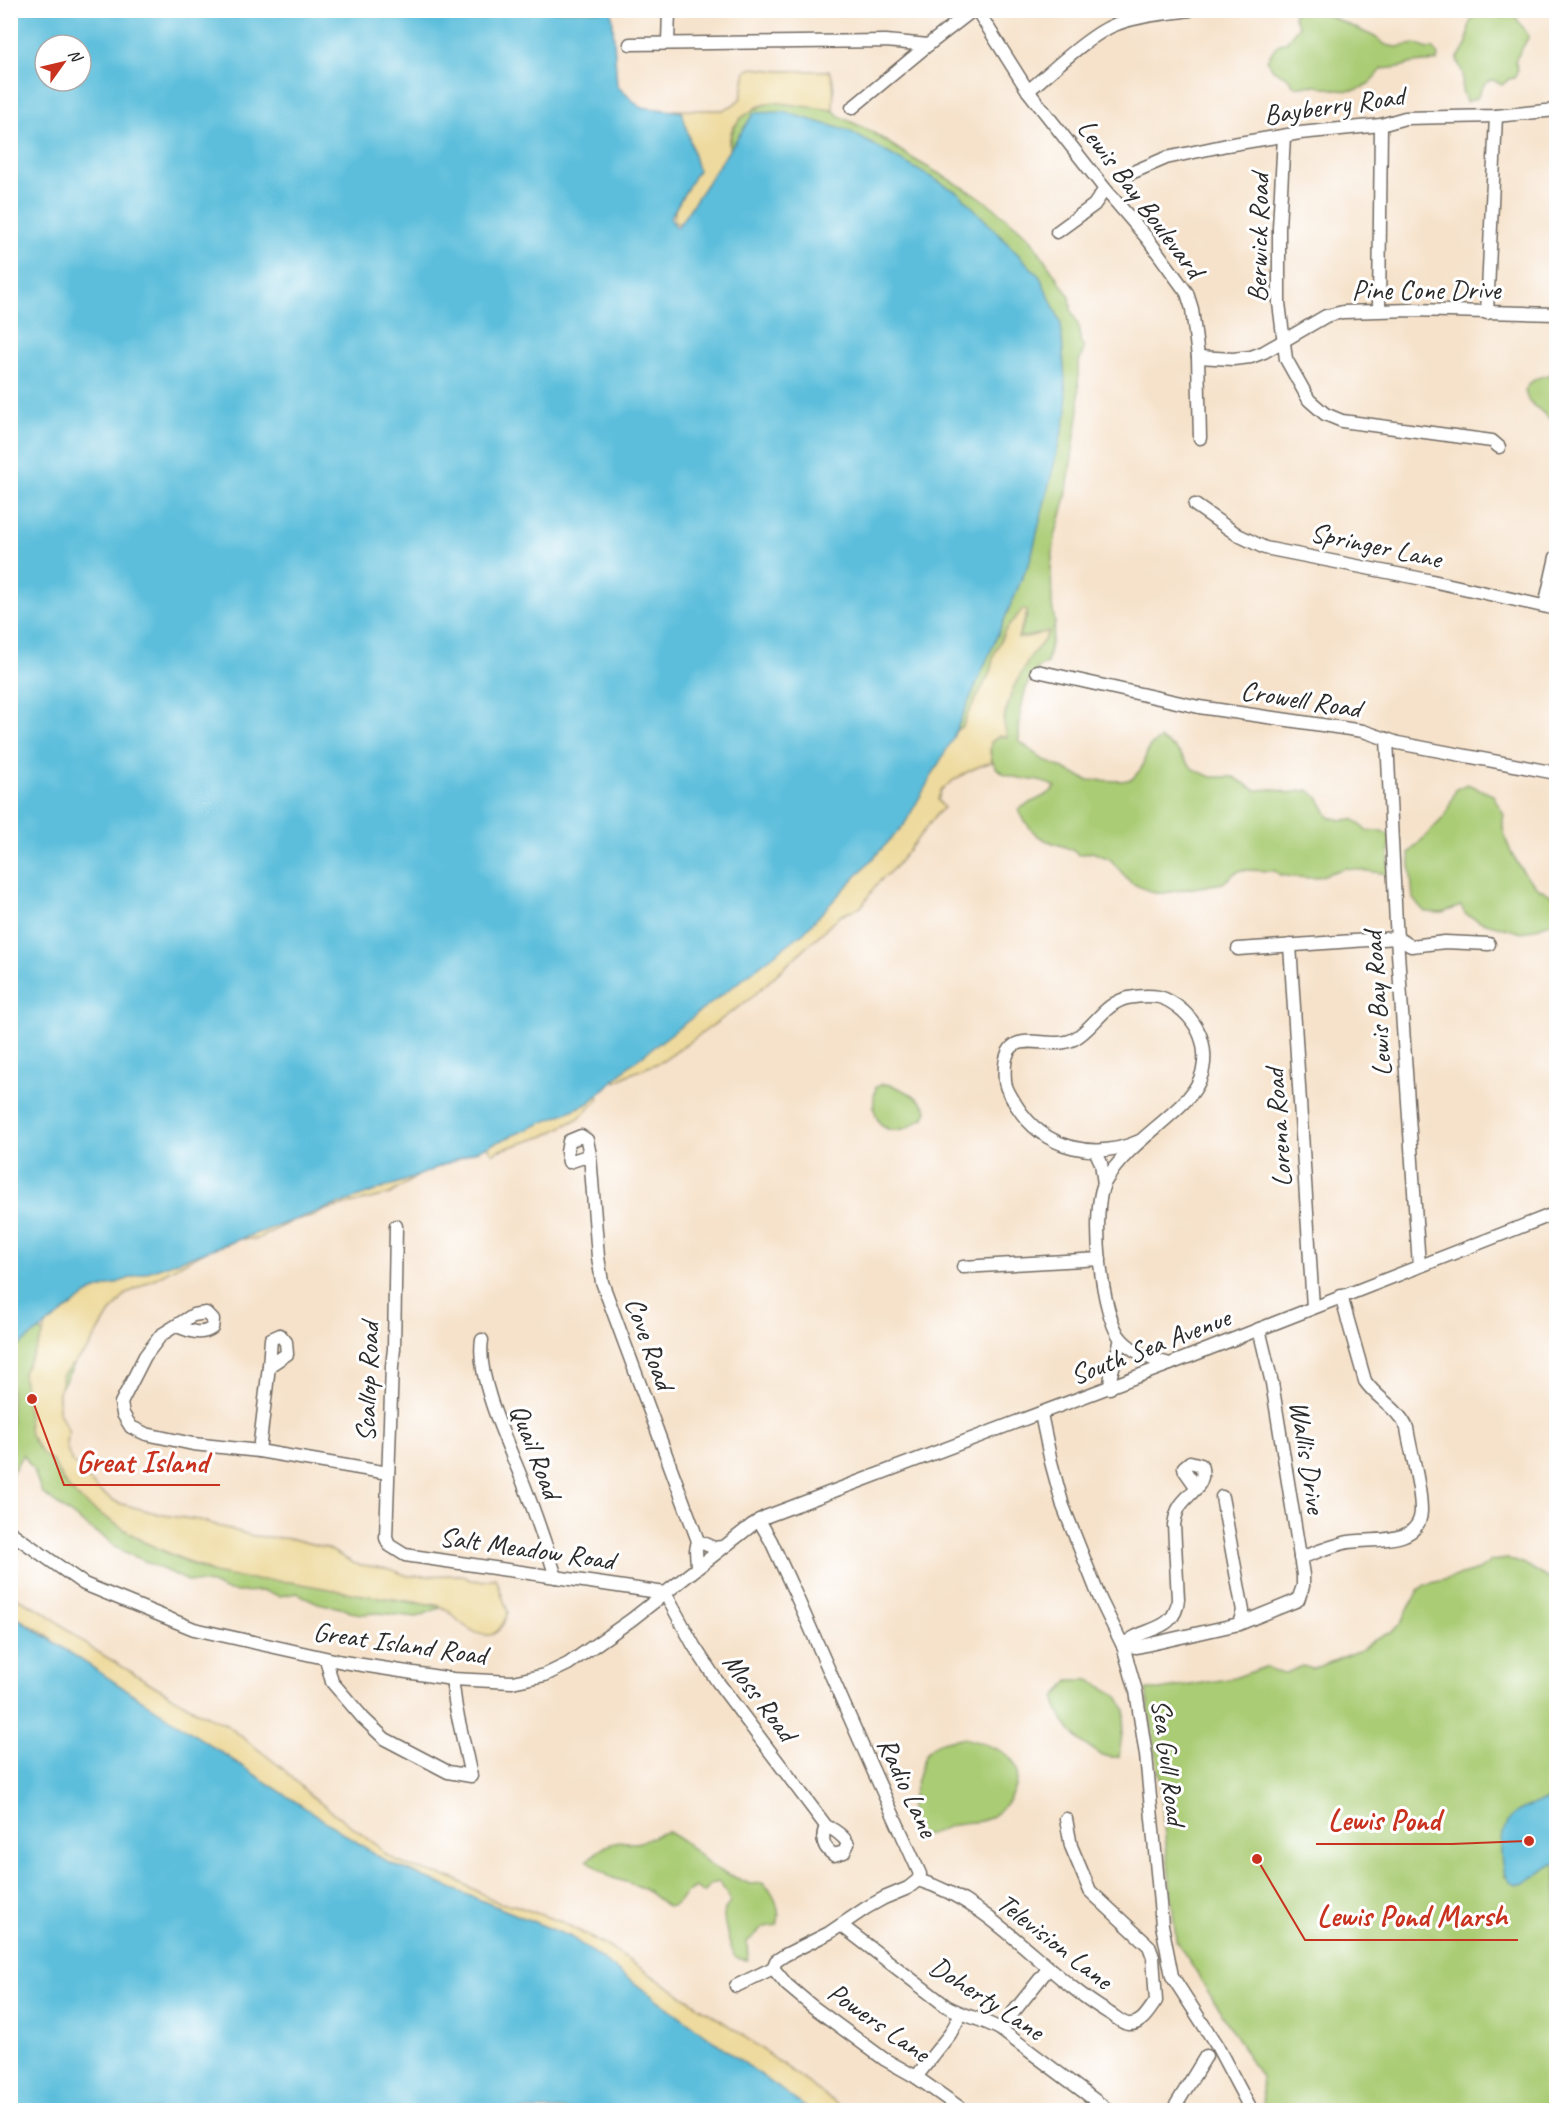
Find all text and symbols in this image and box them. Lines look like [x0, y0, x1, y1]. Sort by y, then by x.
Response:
north arrow [33, 33, 93, 93]
text: N [64, 45, 87, 67]
street label: Bayberry Road [1262, 77, 1410, 132]
street label: Lewis Bay Boulevard [1070, 112, 1215, 288]
street label: Berwick Road [1239, 169, 1277, 303]
street label: Pine Cone Drive [1352, 272, 1502, 307]
street label: Springer Lane [1307, 514, 1447, 576]
street label: Crowell Road [1239, 672, 1367, 726]
street label: Lewis Bay Road [1354, 926, 1400, 1078]
street label: Lorena Road [1256, 1064, 1300, 1188]
street label: Cove Road [617, 1292, 684, 1398]
street label: South Sea Avenue [1065, 1299, 1237, 1393]
street label: Scallop Road [347, 1318, 387, 1442]
street label: Wallis Drive [1282, 1398, 1334, 1518]
street label: Quail Road [502, 1399, 571, 1507]
callout: Great Island [64, 1437, 220, 1485]
text: Great Island [76, 1443, 213, 1481]
street label: Salt Meadow Road [437, 1518, 621, 1578]
street label: Great Island Road [311, 1614, 493, 1673]
street label: Moss Road [715, 1646, 807, 1752]
street label: Sea Gull Road [1144, 1697, 1195, 1831]
street label: Radio Lane [870, 1732, 947, 1844]
callout: Lewis Pond [1316, 1796, 1452, 1844]
text: Lewis Pond [1328, 1801, 1445, 1839]
street label: Television Lane [990, 1885, 1121, 1998]
callout: Lewis Pond Marsh [1305, 1892, 1518, 1940]
text: Lewis Pond Marsh [1317, 1897, 1509, 1935]
street label: Doherty Lane [923, 1948, 1052, 2049]
street label: Powers Lane [821, 1974, 938, 2071]

